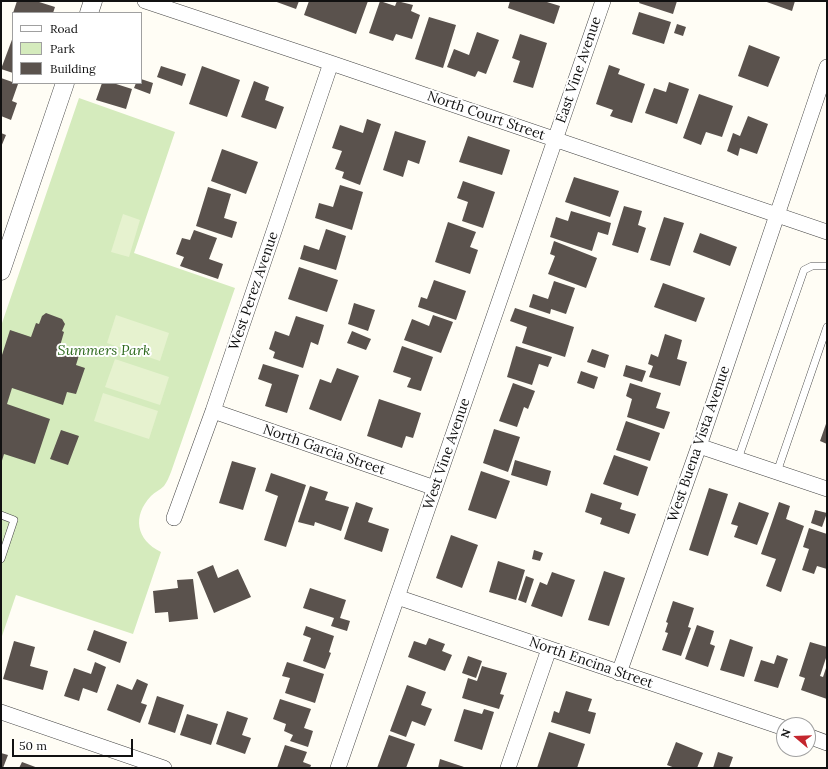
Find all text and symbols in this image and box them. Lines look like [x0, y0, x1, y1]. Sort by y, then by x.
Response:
legend [12, 12, 142, 84]
street label: East Vine Avenue [553, 14, 605, 126]
text: Road [50, 21, 78, 36]
text: Park [50, 41, 75, 56]
text: Building [50, 61, 96, 76]
street label: North Court Street [425, 88, 547, 144]
street label: West Perez Avenue [226, 229, 282, 353]
park label: Summers Park [58, 343, 150, 359]
street label: West Buena Vista Avenue [664, 364, 734, 524]
street label: West Vine Avenue [420, 396, 474, 512]
street label: North Garcia Street [261, 421, 387, 479]
street label: North Encina Street [527, 634, 655, 692]
north arrow [776, 717, 816, 757]
text: N [778, 727, 794, 740]
scale bar [14, 731, 135, 757]
text: 50 m [19, 738, 47, 753]

